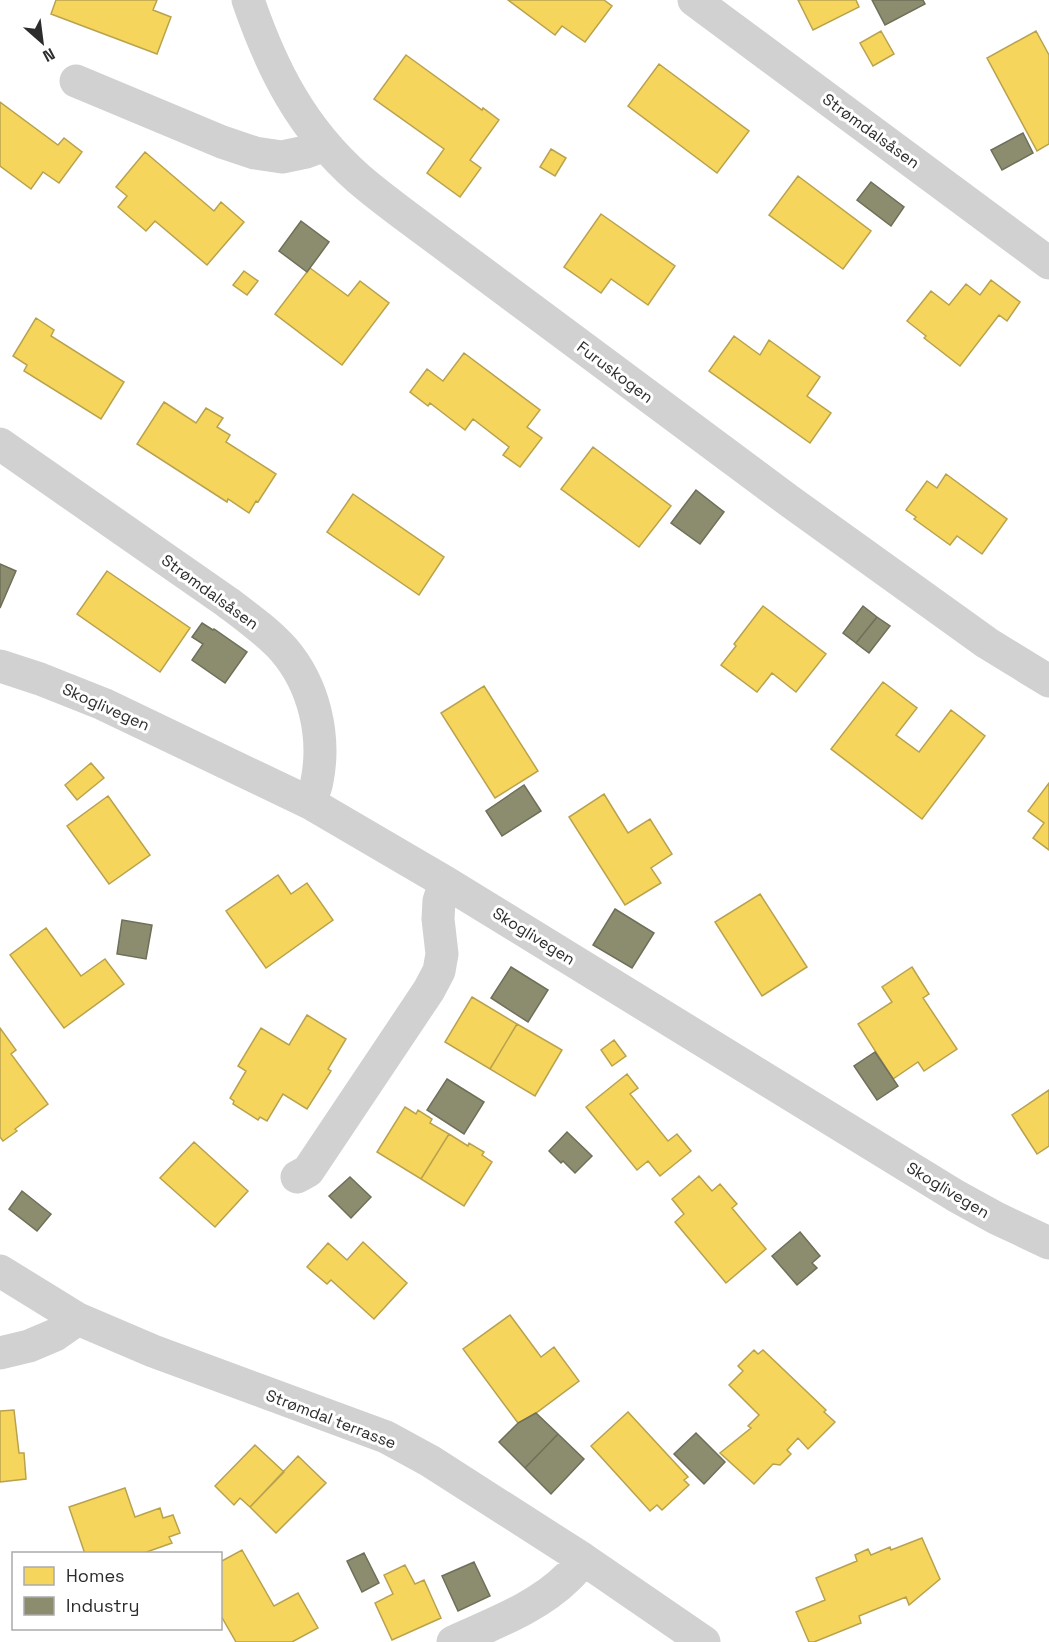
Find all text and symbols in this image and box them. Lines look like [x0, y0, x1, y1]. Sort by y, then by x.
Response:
north arrow [12, 12, 72, 72]
text: N [39, 43, 58, 67]
street label: Strømdalsåsen [818, 89, 924, 173]
street label: Furuskogen [573, 336, 657, 408]
street label: Strømdalsåsen [157, 550, 263, 634]
street label: Skoglivegen [59, 678, 153, 736]
street label: Skoglivegen [489, 902, 579, 970]
street label: Skoglivegen [903, 1157, 993, 1223]
street label: Strømdal terrasse [263, 1384, 399, 1454]
legend [12, 1552, 222, 1630]
text: Homes [66, 1564, 125, 1587]
text: Industry [66, 1594, 139, 1617]

